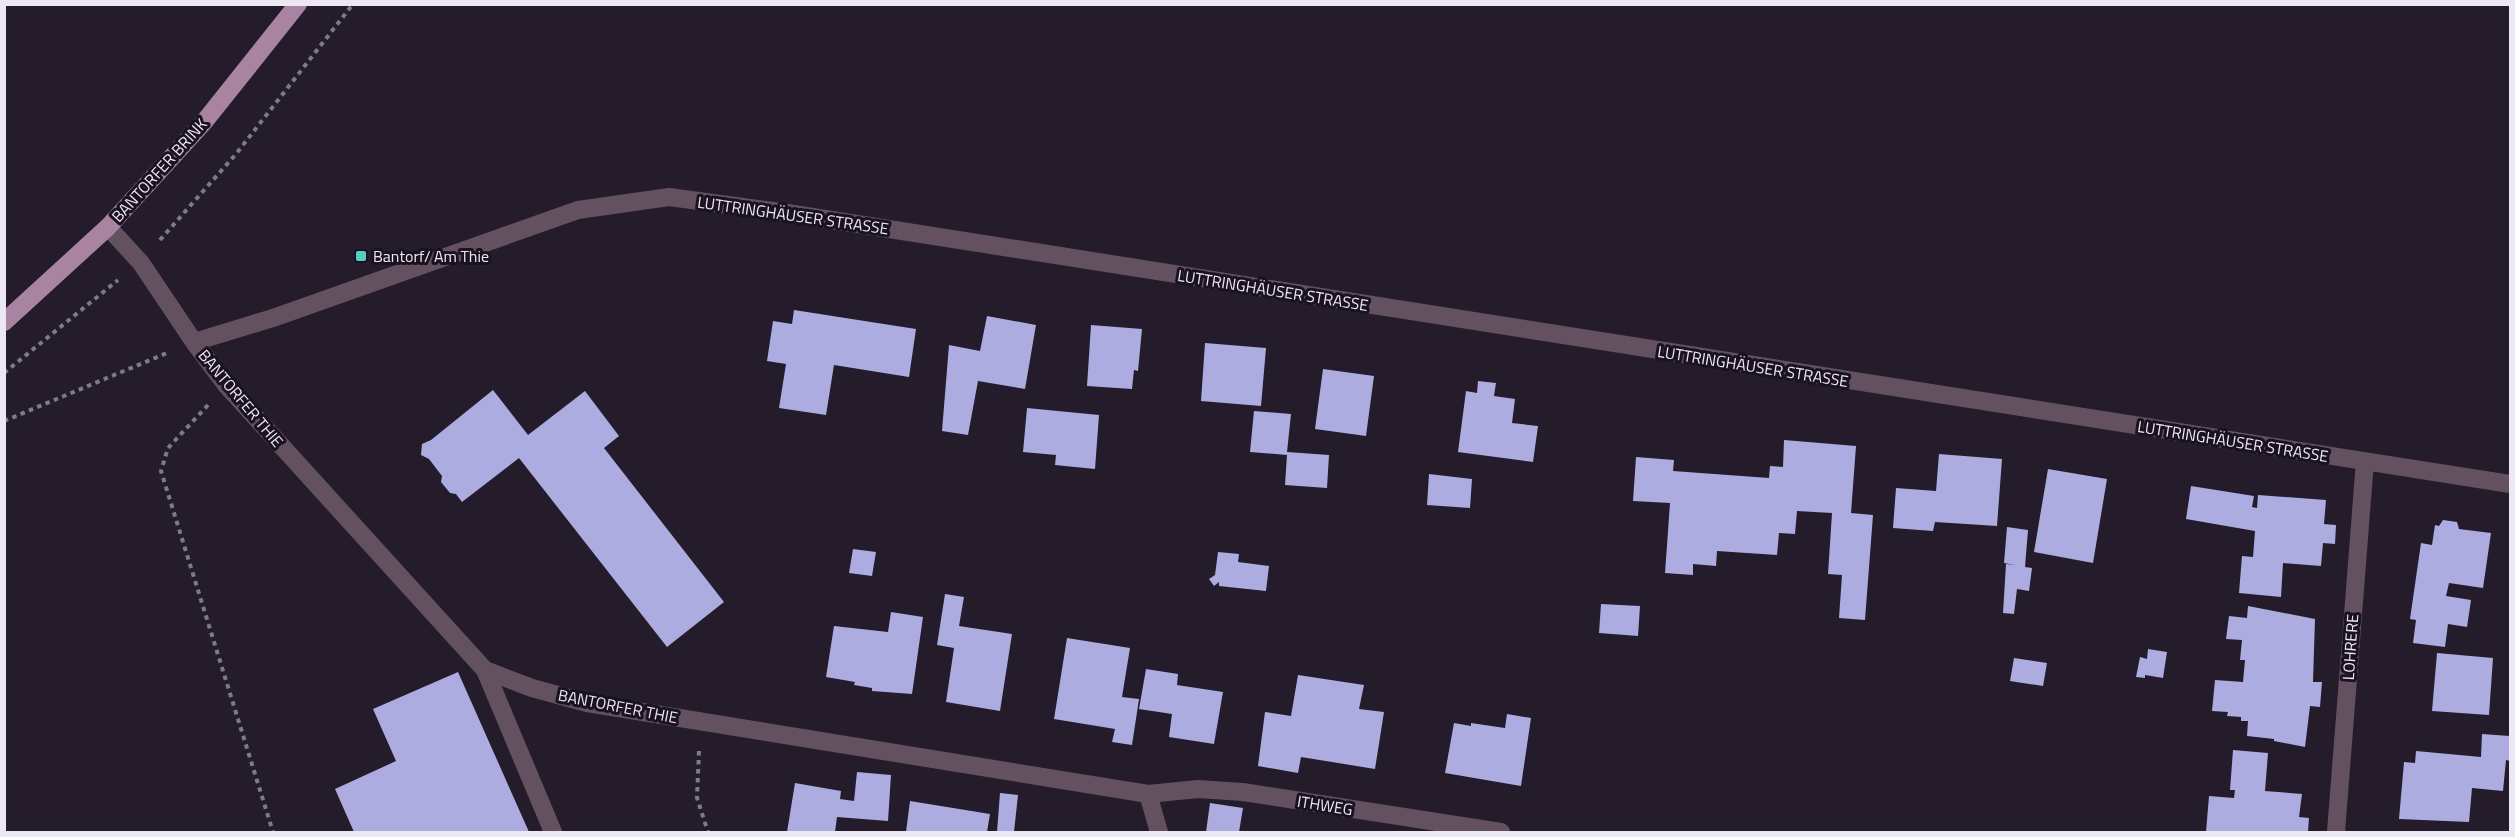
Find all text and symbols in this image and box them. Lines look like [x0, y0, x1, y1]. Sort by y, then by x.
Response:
street label: BANTORFER BRINK [106, 113, 212, 227]
street label: LUTTRINGHÄUSER STRASSE [696, 190, 890, 240]
place label: Bantorf/ Am Thie [373, 244, 489, 268]
marker: Bantorf/ Am Thie [354, 249, 368, 263]
street label: LUTTRINGHÄUSER STRASSE [1176, 263, 1370, 317]
street label: LUTTRINGHÄUSER STRASSE [1656, 339, 1850, 393]
street label: BANTORFER THIE [193, 344, 289, 452]
street label: LUTTRINGHÄUSER STRASSE [2136, 414, 2330, 468]
street label: LOHRERE [2336, 613, 2364, 681]
street label: BANTORFER THIE [556, 683, 680, 729]
street label: ITHWEG [1296, 789, 1354, 821]

